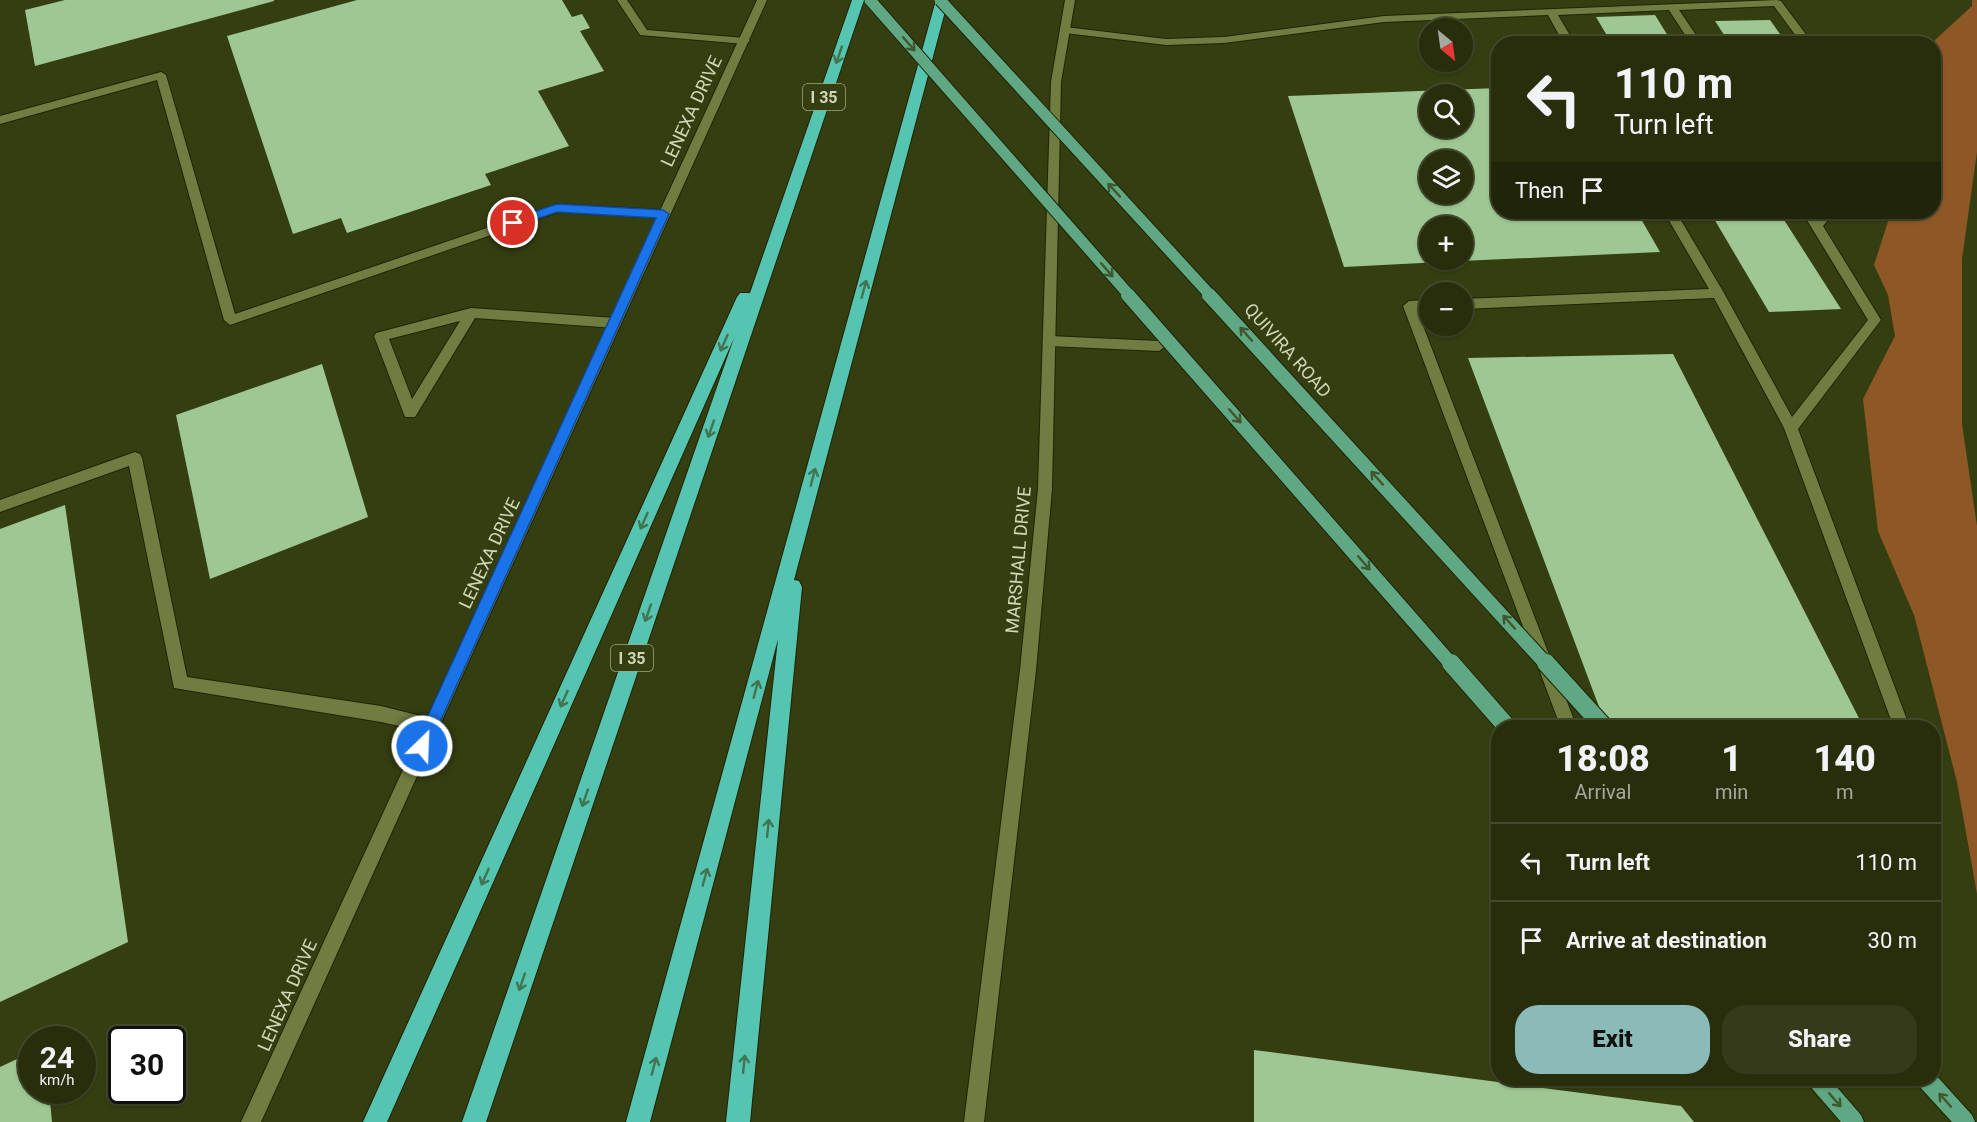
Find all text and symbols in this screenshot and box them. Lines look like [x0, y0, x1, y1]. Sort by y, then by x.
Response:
north arrow [1419, 18, 1473, 72]
map controls [1419, 18, 1473, 336]
one-way arrow [902, 36, 916, 51]
one-way arrow [832, 45, 843, 64]
street label: LENEXA DRIVE [656, 52, 726, 170]
text: 110 m [1614, 59, 1733, 108]
icon: left [1515, 60, 1593, 138]
road number: I 35 [803, 84, 845, 110]
button: search [1419, 84, 1473, 138]
text: Turn left [1614, 109, 1714, 141]
button: layers [1419, 150, 1473, 204]
icon: arrive [1576, 174, 1609, 207]
text: Then [1515, 178, 1564, 203]
one-way arrow [1107, 183, 1121, 198]
pin [487, 197, 538, 248]
icon: arrive [496, 206, 529, 239]
button: + [1419, 216, 1473, 270]
one-way arrow [1100, 262, 1114, 277]
one-way arrow [859, 280, 870, 299]
button: − [1419, 282, 1473, 336]
street label: QUIVIRA ROAD [1240, 299, 1336, 401]
one-way arrow [1239, 327, 1253, 342]
one-way arrow [718, 334, 729, 352]
one-way arrow [1228, 408, 1242, 423]
one-way arrow [704, 419, 715, 437]
one-way arrow [808, 468, 820, 487]
one-way arrow [1370, 471, 1384, 486]
street label: MARSHALL DRIVE [1001, 486, 1035, 634]
street label: LENEXA DRIVE [454, 494, 524, 612]
one-way arrow [638, 512, 649, 530]
one-way arrow [1357, 555, 1371, 570]
one-way arrow [641, 603, 652, 622]
one-way arrow [1502, 615, 1516, 630]
road number: I 35 [611, 645, 653, 671]
one-way arrow [751, 680, 762, 699]
one-way arrow [558, 690, 570, 708]
position arrow [390, 714, 454, 778]
text: 18:08 [1556, 738, 1650, 780]
text: 1 [1721, 738, 1742, 780]
text: 140 [1814, 738, 1876, 780]
text: Arrival [1575, 780, 1631, 804]
text: min [1715, 780, 1748, 804]
text: m [1836, 780, 1853, 804]
one-way arrow [578, 788, 589, 807]
one-way arrow [763, 819, 774, 838]
icon: left [1515, 846, 1548, 879]
text: Turn left [1566, 850, 1650, 875]
text: 110 m [1855, 850, 1917, 875]
one-way arrow [478, 868, 490, 886]
one-way arrow [699, 868, 711, 887]
icon: arrive [1515, 924, 1548, 957]
text: Arrive at destination [1566, 928, 1767, 953]
text: 30 m [1868, 928, 1917, 953]
street label: LENEXA DRIVE [253, 936, 321, 1054]
one-way arrow [515, 972, 526, 991]
button: Exit [1515, 1005, 1710, 1074]
button: Share [1722, 1005, 1917, 1074]
speed limit sign: 30 [108, 1026, 186, 1104]
text: 24 [40, 1040, 74, 1075]
one-way arrow [739, 1054, 750, 1074]
one-way arrow [648, 1056, 660, 1075]
text: km/h [39, 1071, 75, 1089]
one-way arrow [1828, 1092, 1842, 1107]
one-way arrow [1938, 1093, 1952, 1108]

